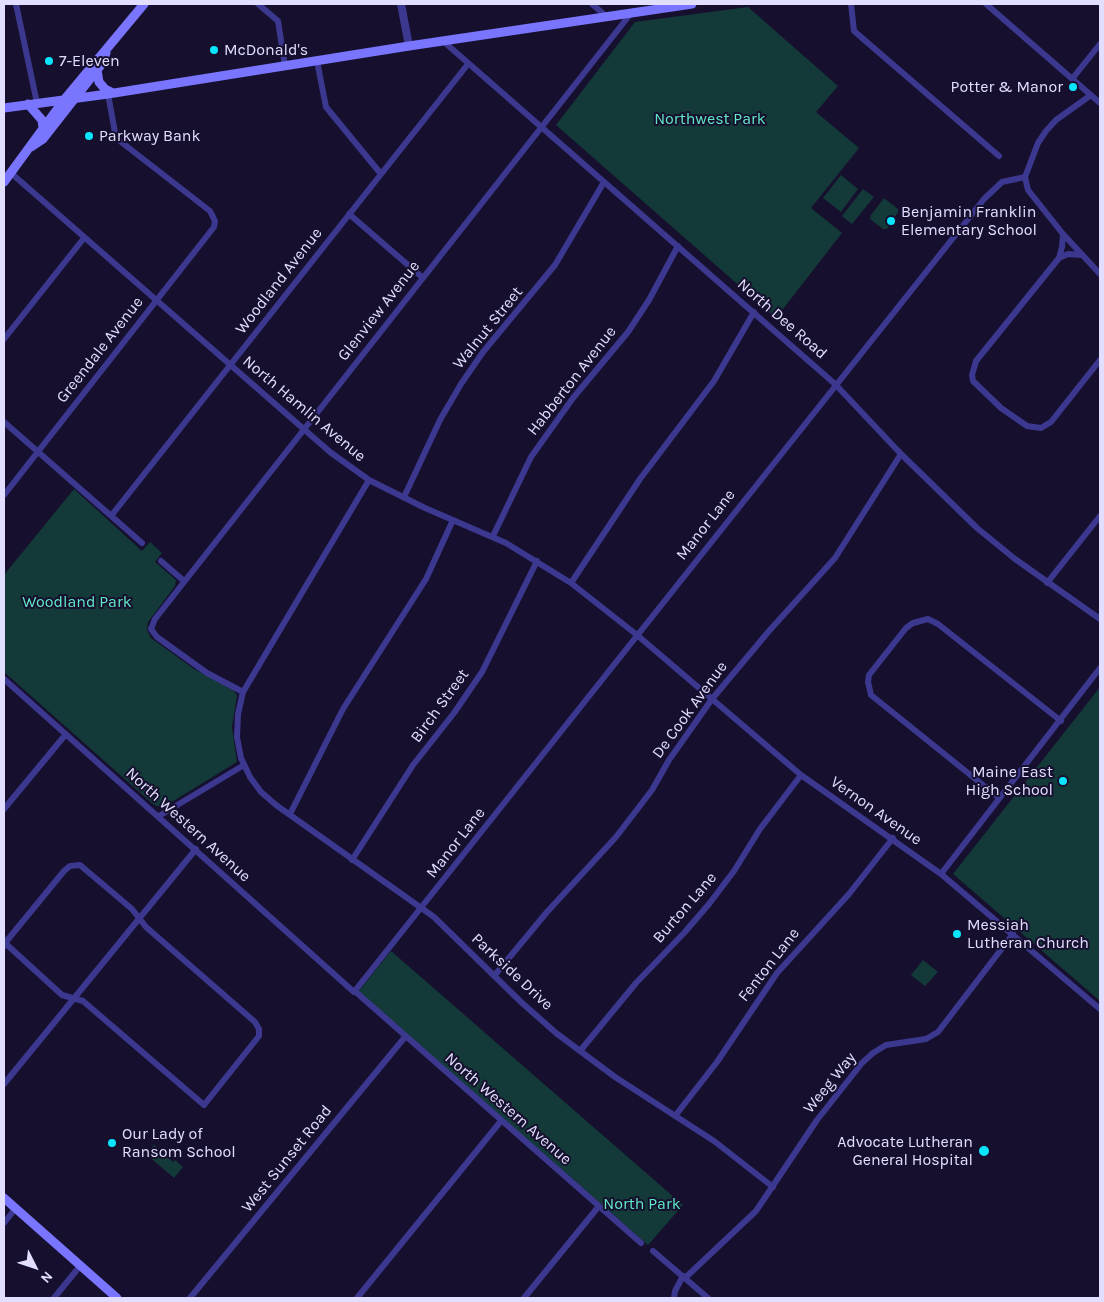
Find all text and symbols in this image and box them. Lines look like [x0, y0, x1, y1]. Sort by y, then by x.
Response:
place label: McDonald's [224, 40, 308, 60]
marker: McDonald's [208, 44, 220, 56]
place label: 7-Eleven [59, 51, 120, 71]
marker: 7-Eleven [43, 55, 55, 67]
place label: Potter & Manor [951, 77, 1063, 97]
marker: Potter & Manor [1067, 81, 1079, 93]
park label: Northwest Park [654, 109, 766, 129]
place label: Parkway Bank [99, 126, 201, 146]
marker: Parkway Bank [83, 130, 95, 142]
place label: Benjamin Franklin Elementary School [901, 202, 1037, 240]
marker: Benjamin Franklin Elementary School [885, 215, 897, 227]
street label: Woodland Avenue [232, 224, 326, 338]
street label: Glenview Avenue [334, 257, 424, 365]
street label: North Dee Road [733, 275, 831, 363]
street label: Walnut Street [449, 283, 527, 373]
street label: Greendale Avenue [53, 293, 147, 407]
street label: Habberton Avenue [523, 323, 621, 439]
street label: North Hamlin Avenue [239, 352, 369, 466]
street label: Manor Lane [672, 486, 740, 564]
park label: Woodland Park [22, 592, 132, 612]
street label: De Cook Avenue [648, 658, 732, 762]
street label: Birch Street [407, 666, 473, 746]
place label: Maine East High School [965, 762, 1053, 800]
street label: North Western Avenue [122, 764, 254, 886]
street label: Vernon Avenue [827, 772, 925, 850]
marker: Maine East High School [1057, 775, 1069, 787]
street label: Manor Lane [422, 804, 490, 882]
street label: Burton Lane [649, 869, 721, 947]
place label: Messiah Lutheran Church [967, 915, 1089, 953]
street label: Fenton Lane [734, 924, 804, 1006]
marker: Messiah Lutheran Church [951, 928, 963, 940]
street label: Parkside Drive [467, 929, 557, 1015]
street label: North Western Avenue [441, 1049, 575, 1169]
street label: Weeg Way [800, 1049, 860, 1117]
street label: West Sunset Road [238, 1101, 336, 1217]
place label: Our Lady of Ransom School [122, 1124, 236, 1162]
place label: Advocate Lutheran General Hospital [837, 1132, 973, 1170]
marker: Our Lady of Ransom School [106, 1137, 118, 1149]
marker: Advocate Lutheran General Hospital [977, 1144, 991, 1158]
park label: North Park [603, 1194, 681, 1214]
north arrow [10, 1242, 60, 1292]
text: N [37, 1268, 56, 1287]

